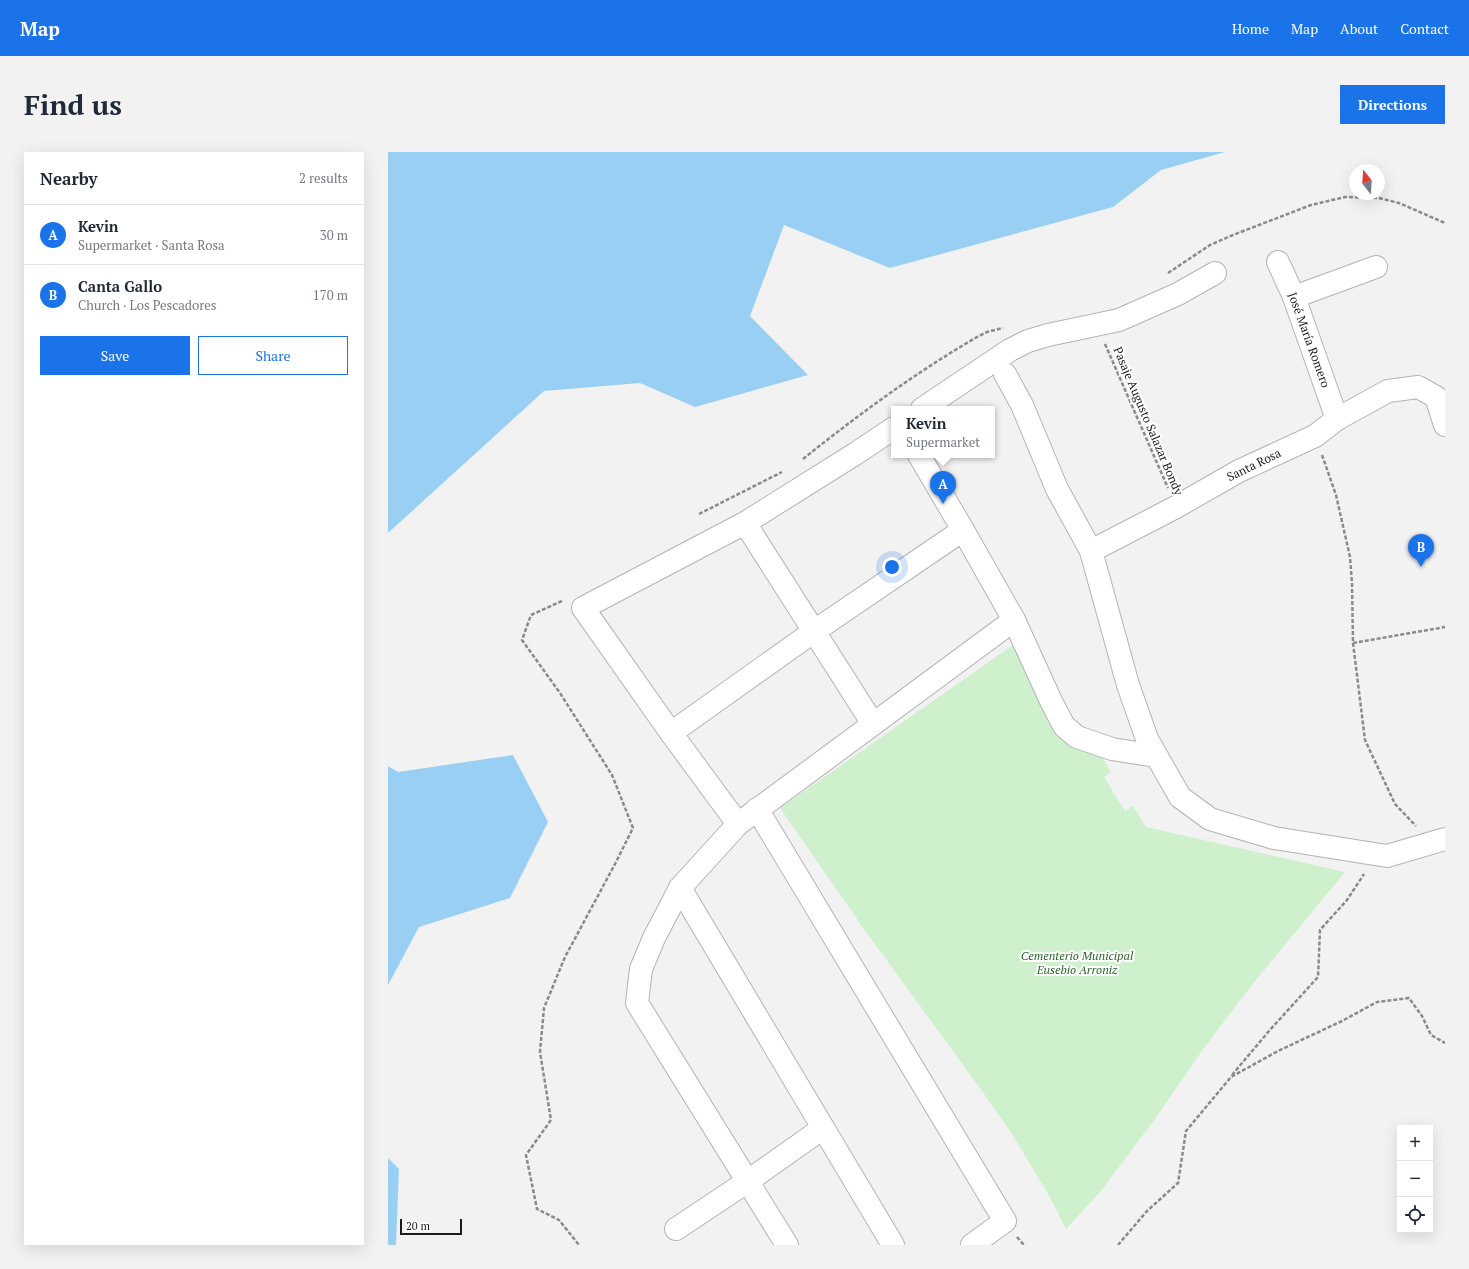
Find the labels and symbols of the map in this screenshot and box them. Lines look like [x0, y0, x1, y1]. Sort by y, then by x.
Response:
north arrow [1349, 164, 1385, 200]
street label: José María Romero [1285, 290, 1334, 390]
street label: Pasaje Augusto Salazar Bondy [1110, 344, 1187, 498]
street label: Santa Rosa [1224, 445, 1283, 484]
pin: A [930, 471, 956, 504]
pin: B [1408, 534, 1434, 567]
your location [882, 557, 902, 577]
park label: Cementerio Municipal Eusebio Arroniz [1021, 948, 1134, 977]
scale bar [400, 1217, 462, 1236]

